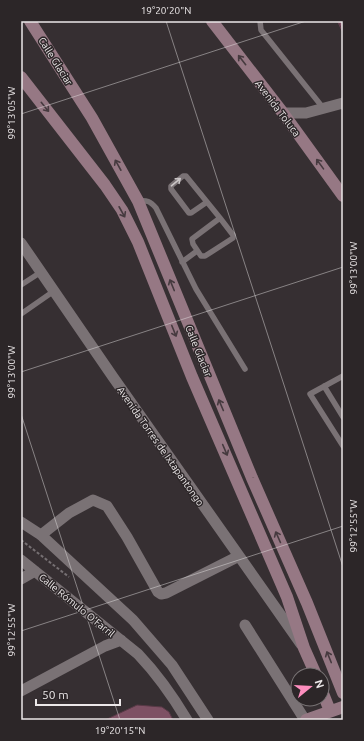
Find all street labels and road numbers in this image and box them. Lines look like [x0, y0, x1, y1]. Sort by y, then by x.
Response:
street label: Calle Glaciar [36, 35, 75, 88]
street label: Avenida Toluca [253, 78, 302, 138]
street label: Calle Glaciar [183, 324, 214, 379]
street label: Avenida Torres de Ixtapantongo [115, 385, 206, 508]
street label: Calle Rómulo O'Farril [37, 571, 117, 640]

